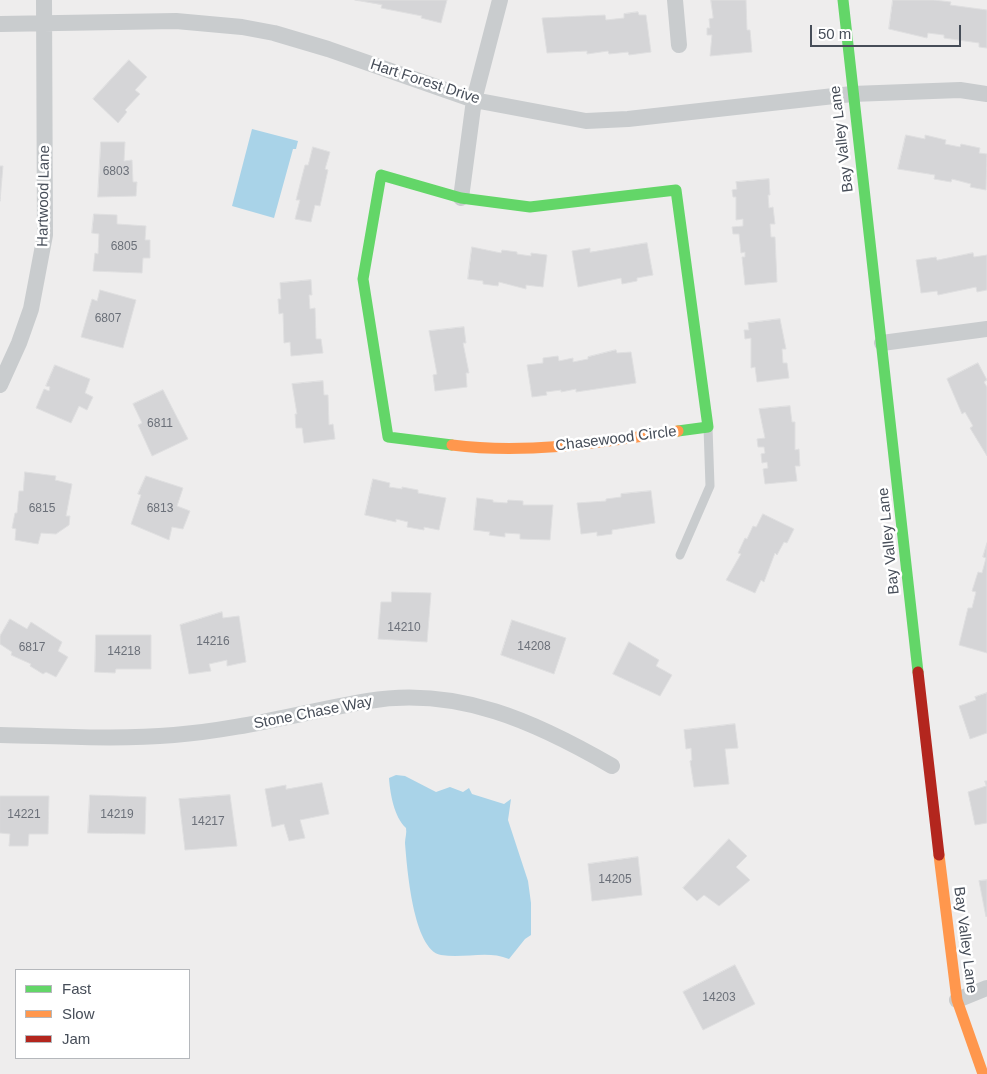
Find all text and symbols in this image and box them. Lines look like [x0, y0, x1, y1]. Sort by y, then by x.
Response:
scale bar [812, 15, 963, 47]
text: 50 m [818, 25, 851, 42]
street label: Hart Forest Drive [368, 56, 482, 108]
street label: Bay Valley Lane [827, 85, 857, 193]
street label: Hartwood Lane [34, 145, 54, 247]
house number: 6803 [103, 165, 129, 179]
house number: 6805 [111, 240, 137, 254]
house number: 6807 [95, 312, 121, 326]
house number: 6811 [147, 417, 173, 431]
street label: Chasewood Circle [554, 423, 678, 455]
street label: Bay Valley Lane [874, 487, 904, 595]
house number: 6815 [29, 502, 55, 516]
house number: 6813 [147, 502, 173, 516]
house number: 14210 [387, 621, 421, 635]
house number: 14216 [196, 635, 230, 649]
house number: 14208 [517, 640, 551, 654]
house number: 6817 [19, 641, 45, 655]
house number: 14218 [107, 645, 141, 659]
street label: Stone Chase Way [252, 693, 374, 733]
house number: 14221 [7, 808, 41, 822]
house number: 14219 [100, 808, 134, 822]
house number: 14217 [191, 815, 225, 829]
house number: 14205 [598, 873, 632, 887]
street label: Bay Valley Lane [950, 886, 980, 994]
legend [15, 969, 190, 1059]
text: Fast [62, 980, 91, 997]
house number: 14203 [702, 991, 736, 1005]
text: Slow [62, 1005, 95, 1022]
text: Jam [62, 1030, 90, 1047]

